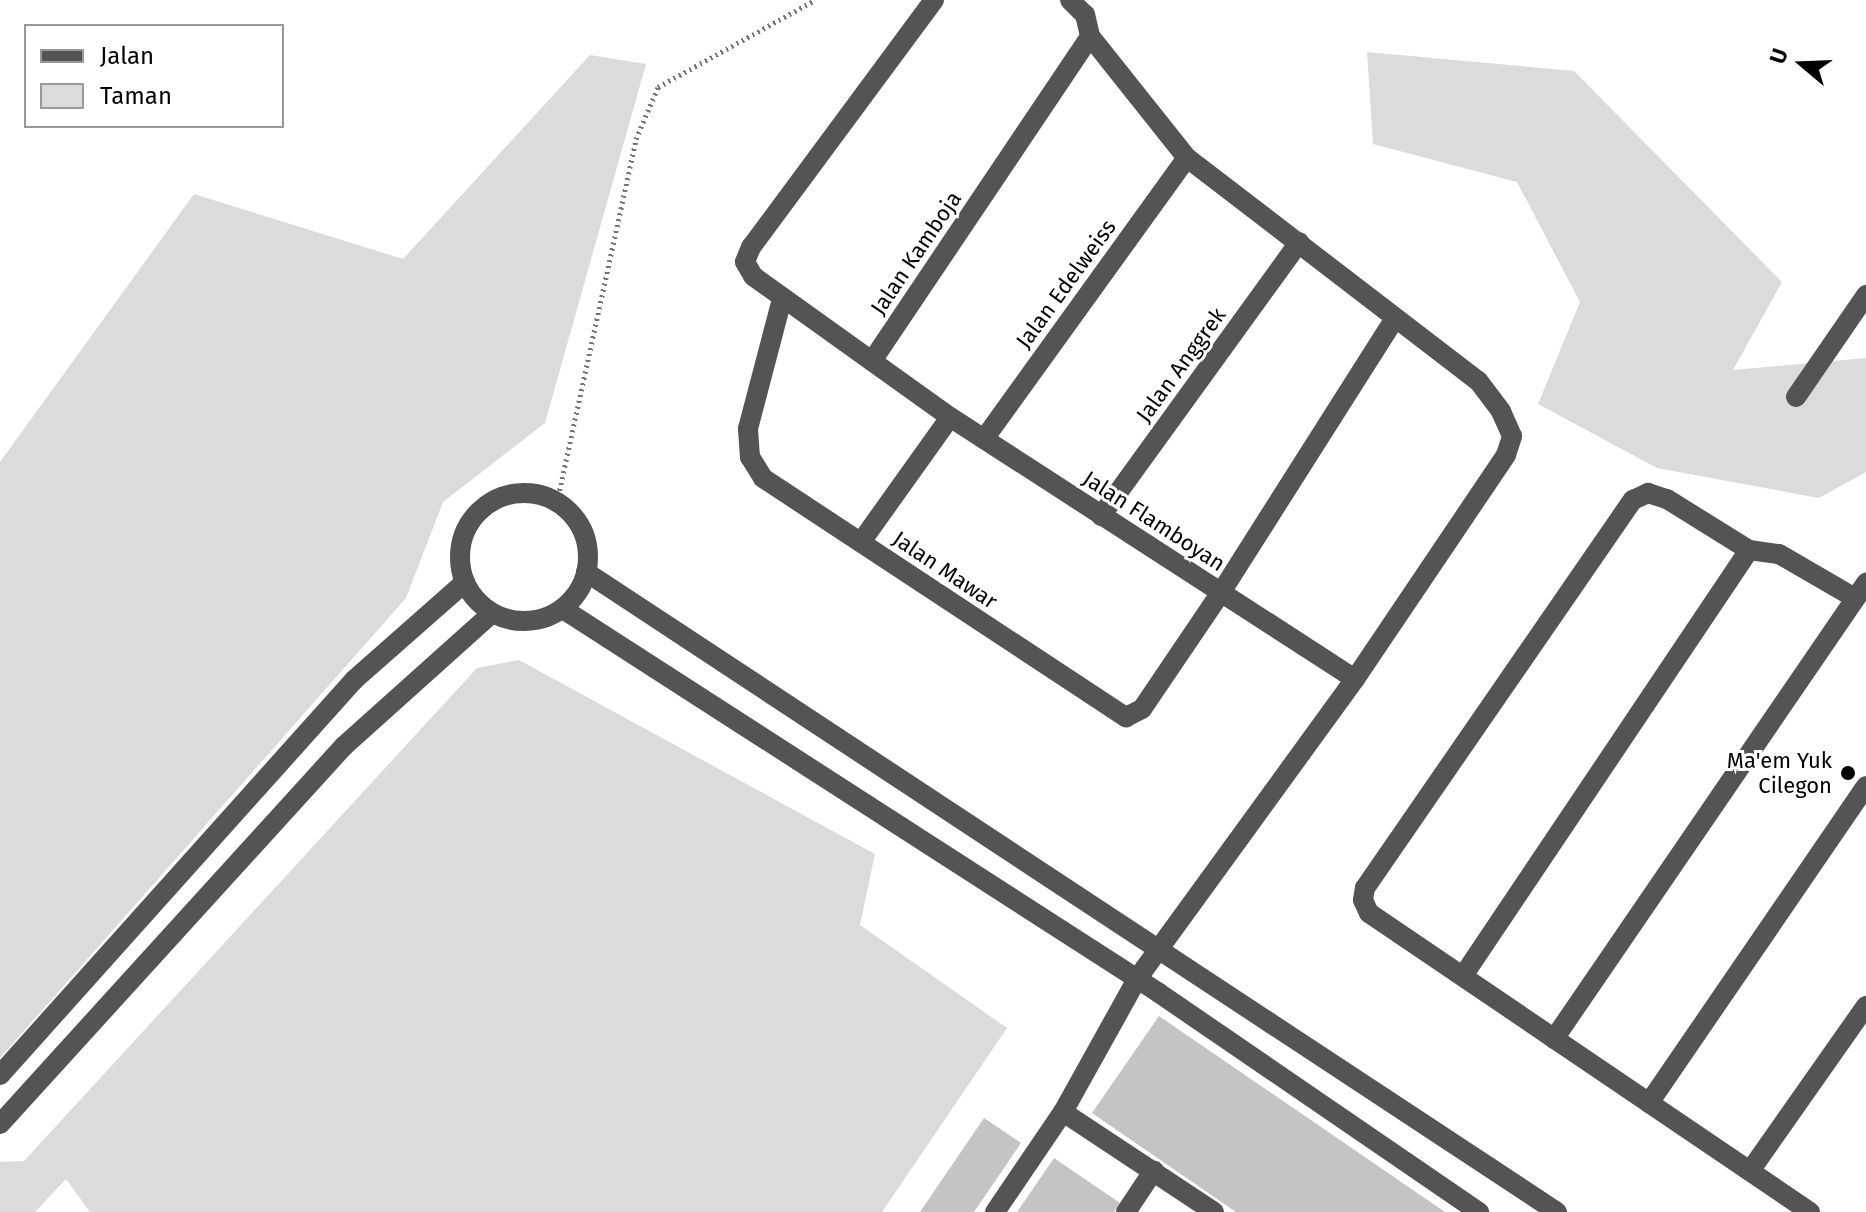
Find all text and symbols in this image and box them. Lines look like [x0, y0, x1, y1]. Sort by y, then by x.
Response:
legend [24, 24, 284, 128]
north arrow [1762, 24, 1842, 104]
text: Jalan [100, 42, 154, 70]
text: U [1764, 45, 1794, 67]
text: Taman [100, 82, 172, 110]
street label: Jalan Kamboja [865, 186, 967, 320]
street label: Jalan Edelweiss [1010, 214, 1122, 354]
street label: Jalan Anggrek [1131, 303, 1231, 427]
street label: Jalan Flamboyan [1078, 465, 1230, 577]
street label: Jalan Mawar [888, 525, 1002, 615]
place label: Ma'em Yuk Cilegon [1727, 747, 1832, 798]
marker: Ma'em Yuk Cilegon [1839, 764, 1857, 782]

